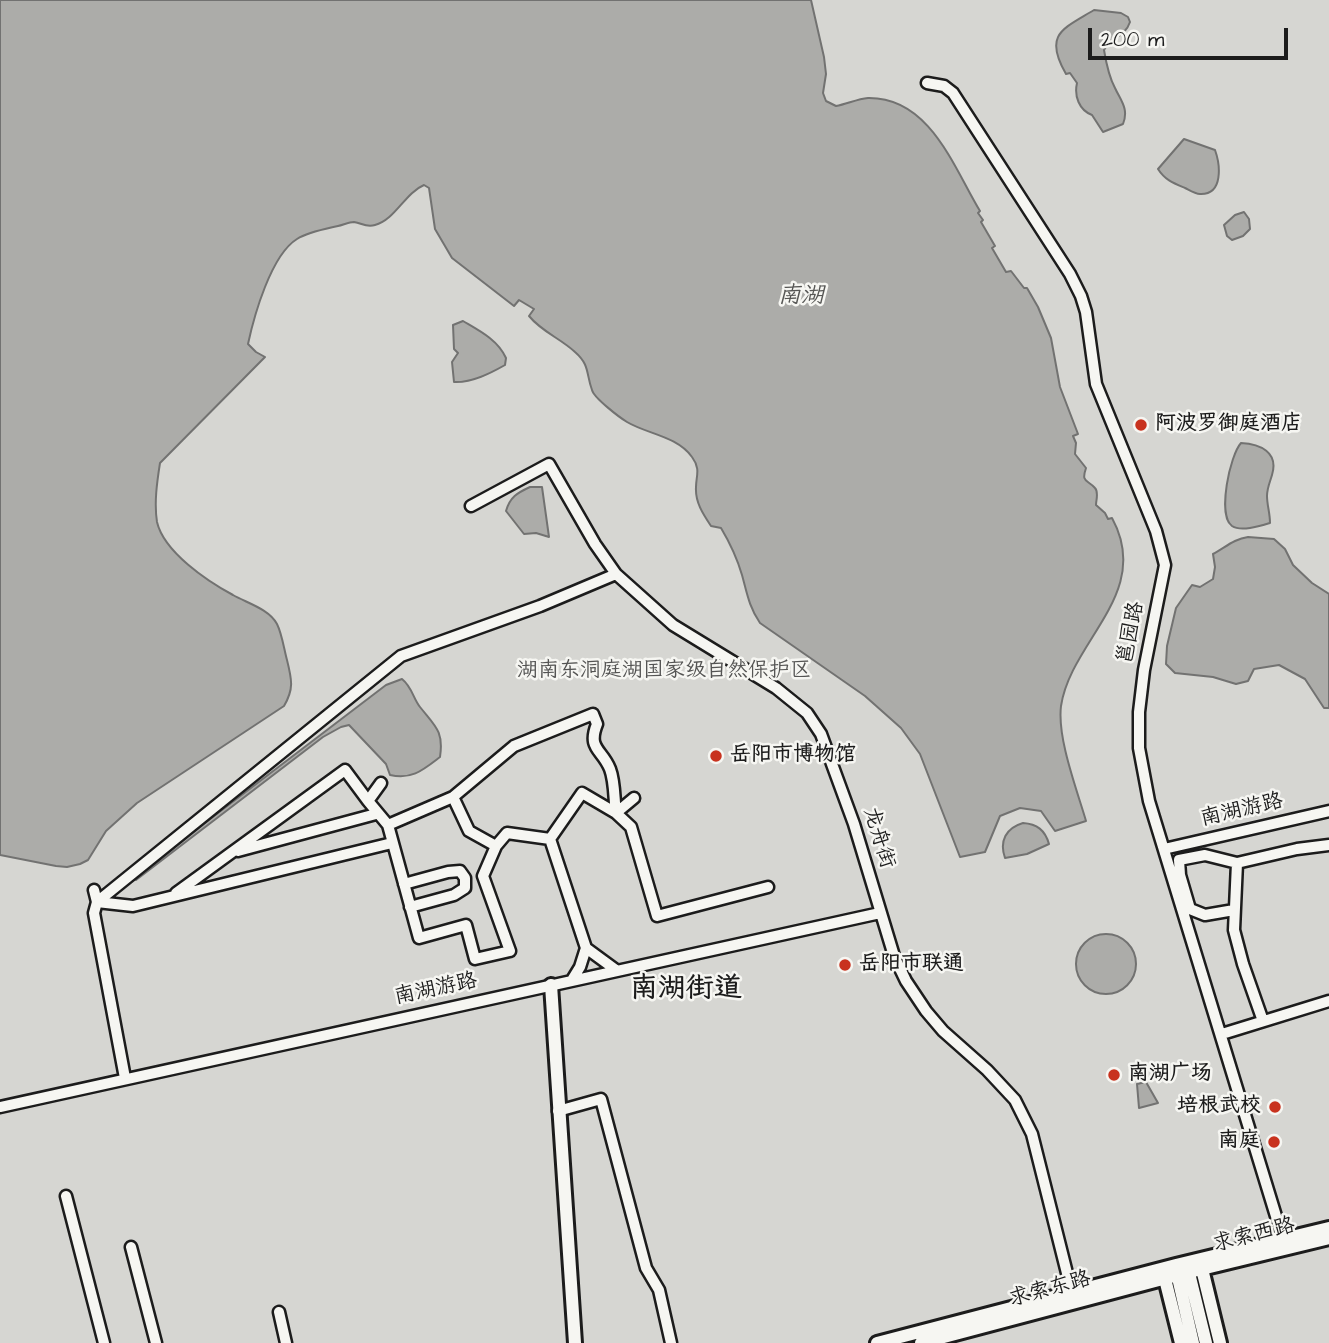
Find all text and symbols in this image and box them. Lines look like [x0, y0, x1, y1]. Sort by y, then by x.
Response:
scale bar [1091, 14, 1290, 58]
text: 200 m [1101, 25, 1164, 54]
water label: 南湖 [778, 283, 824, 311]
place label: 阿波罗御庭酒店 [1155, 412, 1302, 438]
marker: 阿波罗御庭酒店 [1133, 417, 1149, 433]
street label: 邕园路 [1114, 600, 1150, 666]
park label: 湖南东洞庭湖国家级自然保护区 [517, 659, 811, 685]
place label: 岳阳市博物馆 [730, 743, 856, 769]
marker: 岳阳市博物馆 [708, 748, 724, 764]
street label: 南湖游路 [1198, 789, 1286, 833]
street label: 龙舟街 [857, 804, 899, 872]
place label: 岳阳市联通 [859, 952, 964, 978]
marker: 岳阳市联通 [837, 957, 853, 973]
street label: 南湖游路 [392, 969, 480, 1011]
district label: 南湖街道 [630, 973, 742, 1007]
place label: 南湖广场 [1128, 1062, 1212, 1088]
marker: 南湖广场 [1106, 1067, 1122, 1083]
place label: 培根武校 [1177, 1094, 1261, 1120]
marker: 培根武校 [1267, 1099, 1283, 1115]
place label: 南庭 [1218, 1129, 1260, 1155]
marker: 南庭 [1266, 1134, 1282, 1150]
street label: 求索西路 [1210, 1214, 1298, 1258]
street label: 求索东路 [1006, 1267, 1094, 1313]

